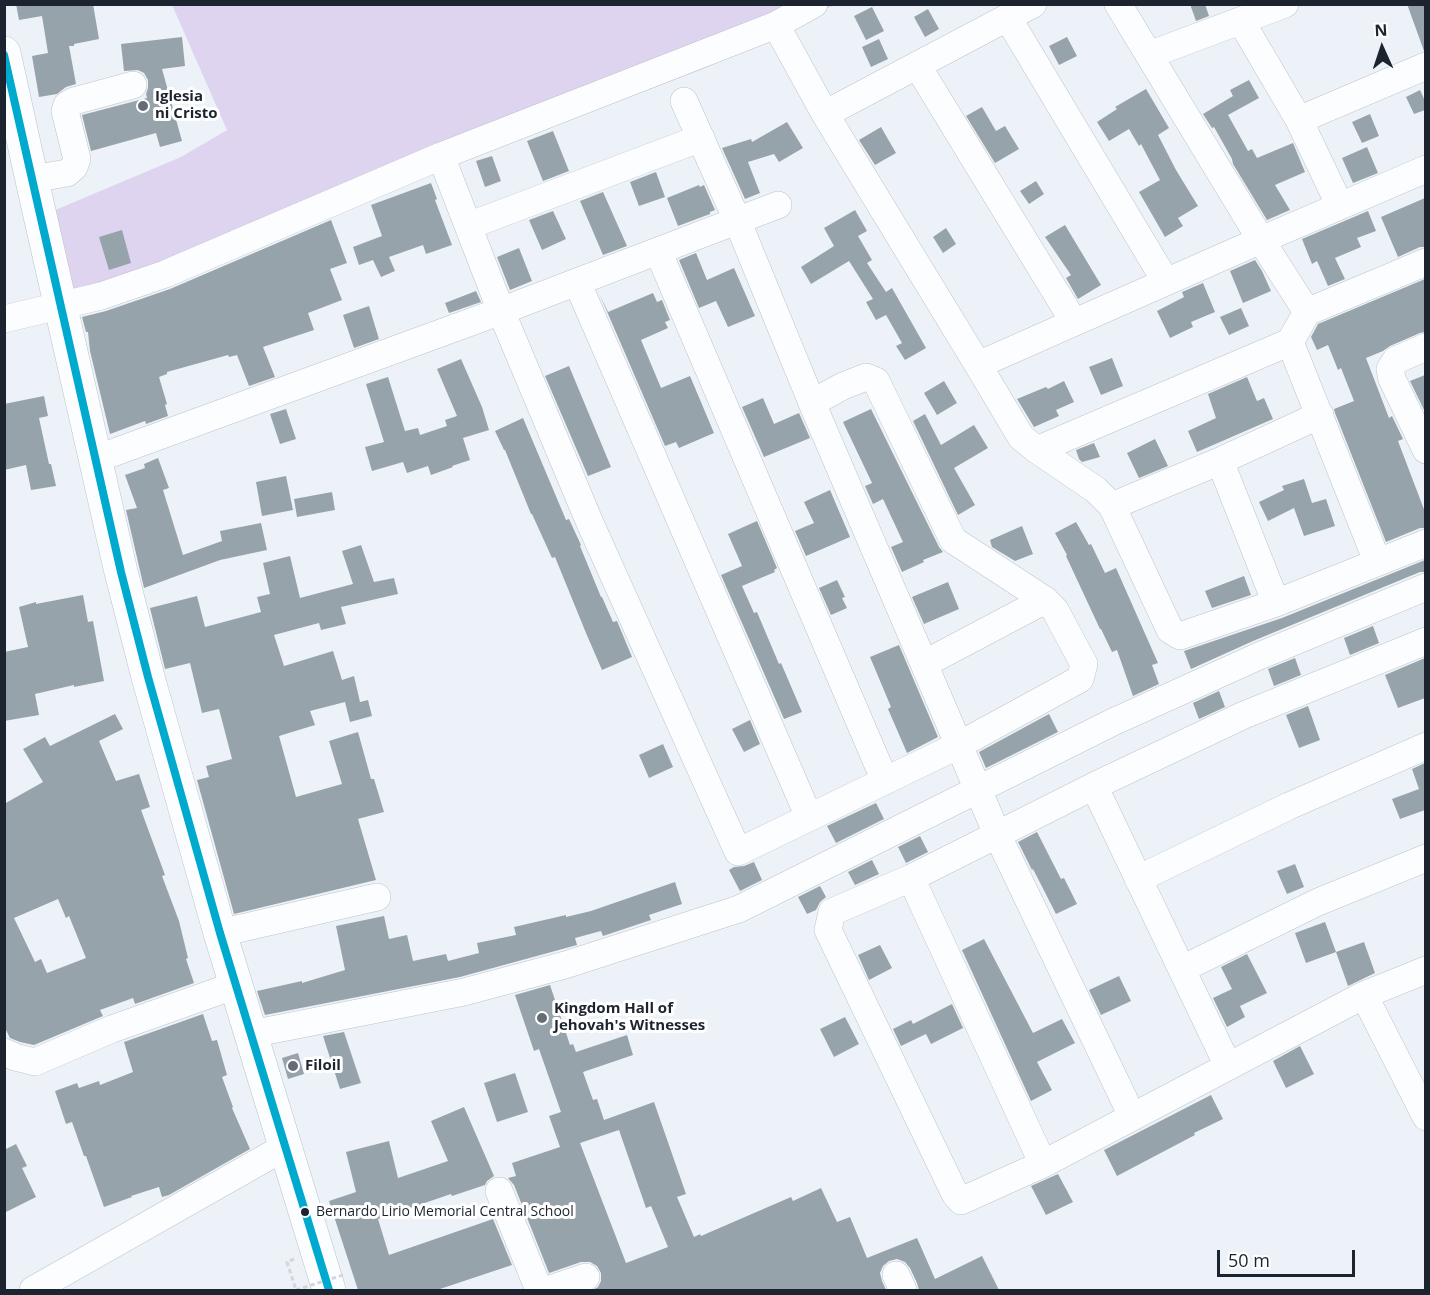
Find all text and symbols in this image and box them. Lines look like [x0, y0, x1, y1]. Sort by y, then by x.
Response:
north arrow [1352, 18, 1412, 78]
text: N [1374, 19, 1388, 41]
place label: Iglesia ni Cristo [155, 88, 218, 123]
marker: Iglesia ni Cristo [136, 99, 150, 113]
place label: Kingdom Hall of Jehovah's Witnesses [554, 1000, 705, 1035]
marker: Kingdom Hall of Jehovah's Witnesses [535, 1011, 549, 1025]
place label: Filoil [305, 1057, 341, 1075]
marker: Filoil [286, 1059, 300, 1073]
place label: Bernardo Lirio Memorial Central School [316, 1204, 574, 1220]
marker: Bernardo Lirio Memorial Central School [299, 1206, 311, 1218]
scale bar [1220, 1238, 1358, 1276]
text: 50 m [1228, 1248, 1270, 1272]

